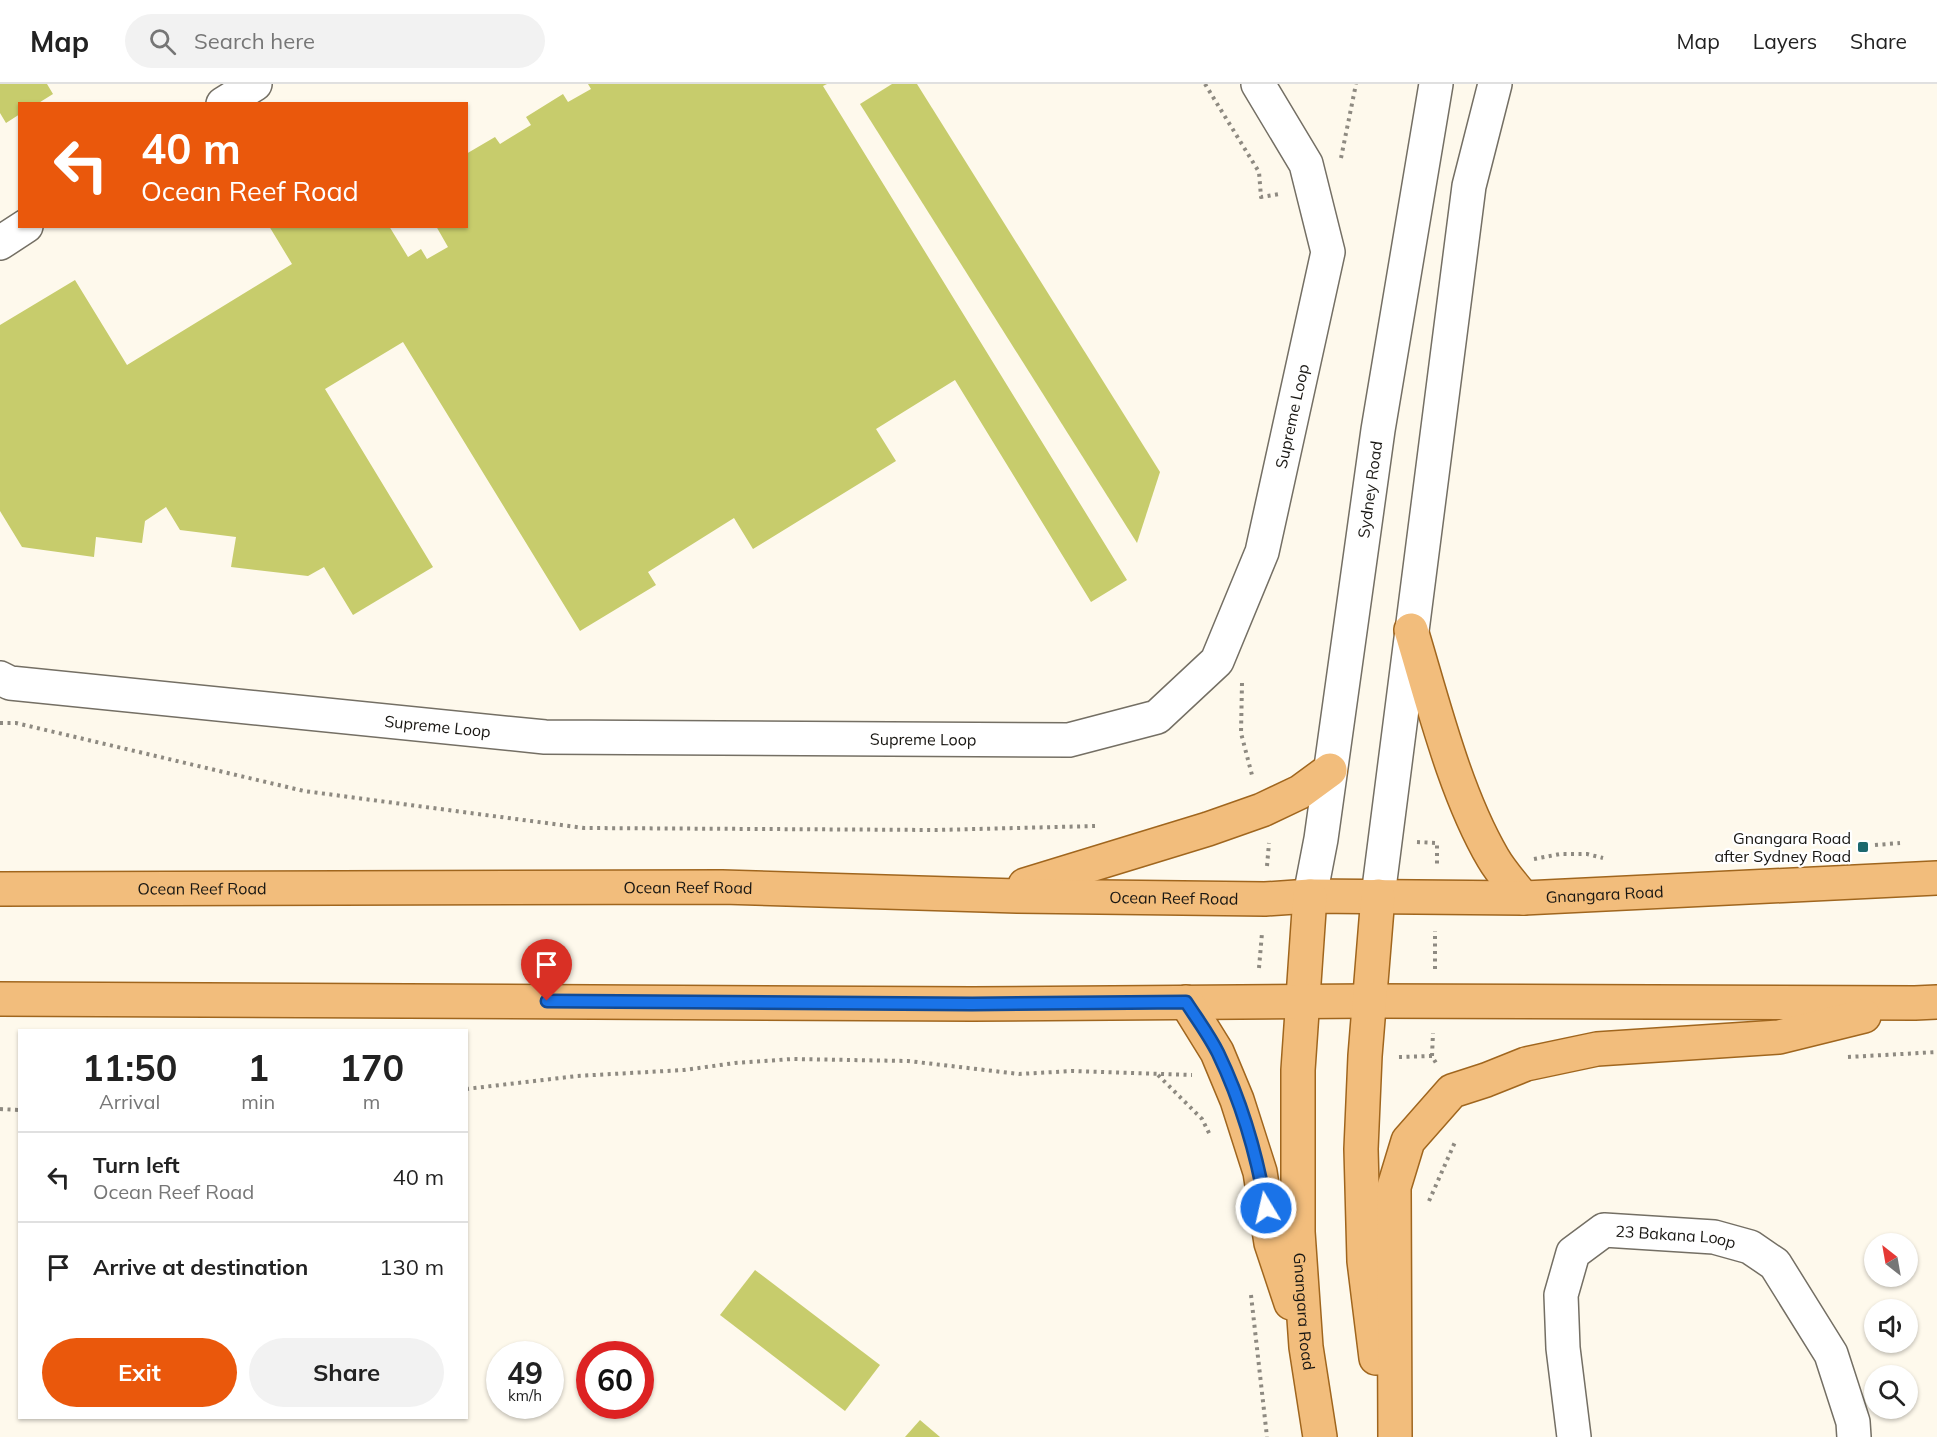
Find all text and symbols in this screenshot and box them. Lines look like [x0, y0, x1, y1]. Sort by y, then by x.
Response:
search box [125, 14, 545, 68]
text: Map [30, 24, 89, 59]
icon: search [146, 25, 179, 58]
text: Search here [194, 27, 315, 55]
text: Map [1677, 28, 1720, 54]
text: Layers [1753, 28, 1817, 54]
text: Share [1850, 28, 1907, 54]
text: 40 m [141, 122, 241, 175]
icon: left [42, 126, 120, 204]
text: Ocean Reef Road [141, 174, 359, 208]
street label: Supreme Loop [1271, 362, 1313, 470]
street label: Sydney Road [1353, 440, 1386, 539]
street label: Supreme Loop [384, 711, 492, 741]
street label: Supreme Loop [870, 729, 977, 749]
place label: Gnangara Road after Sydney Road [1714, 828, 1851, 866]
marker: Gnangara Road after Sydney Road [1856, 840, 1870, 854]
street label: Ocean Reef Road [623, 877, 753, 898]
street label: Ocean Reef Road [137, 878, 267, 899]
street label: Gnangara Road [1545, 881, 1664, 907]
street label: Ocean Reef Road [1109, 887, 1239, 909]
pin [521, 939, 572, 1001]
icon: arrive [530, 948, 563, 981]
text: 11:50 [82, 1045, 177, 1090]
text: 1 [247, 1045, 269, 1090]
text: 170 [339, 1045, 404, 1090]
text: Arrival [99, 1089, 160, 1114]
text: min [241, 1089, 275, 1114]
text: m [363, 1089, 380, 1114]
text: Turn left [93, 1151, 180, 1179]
icon: left [42, 1161, 75, 1194]
text: 40 m [393, 1163, 444, 1191]
position arrow [1234, 1176, 1298, 1240]
text: Ocean Reef Road [93, 1179, 254, 1204]
street label: 23 Bakana Loop [1615, 1221, 1738, 1253]
north arrow [1864, 1233, 1918, 1287]
map controls [1864, 1233, 1918, 1419]
icon: arrive [42, 1251, 75, 1284]
street label: Gnangara Road [1289, 1252, 1319, 1372]
text: Arrive at destination [93, 1253, 308, 1281]
text: 130 m [379, 1253, 444, 1281]
button: sound [1864, 1299, 1918, 1353]
button: Exit [42, 1338, 237, 1407]
button: Share [249, 1338, 444, 1407]
speed limit sign: 60 [576, 1341, 654, 1419]
text: 49 [507, 1354, 543, 1392]
button: search [1864, 1365, 1918, 1419]
text: km/h [508, 1386, 542, 1405]

